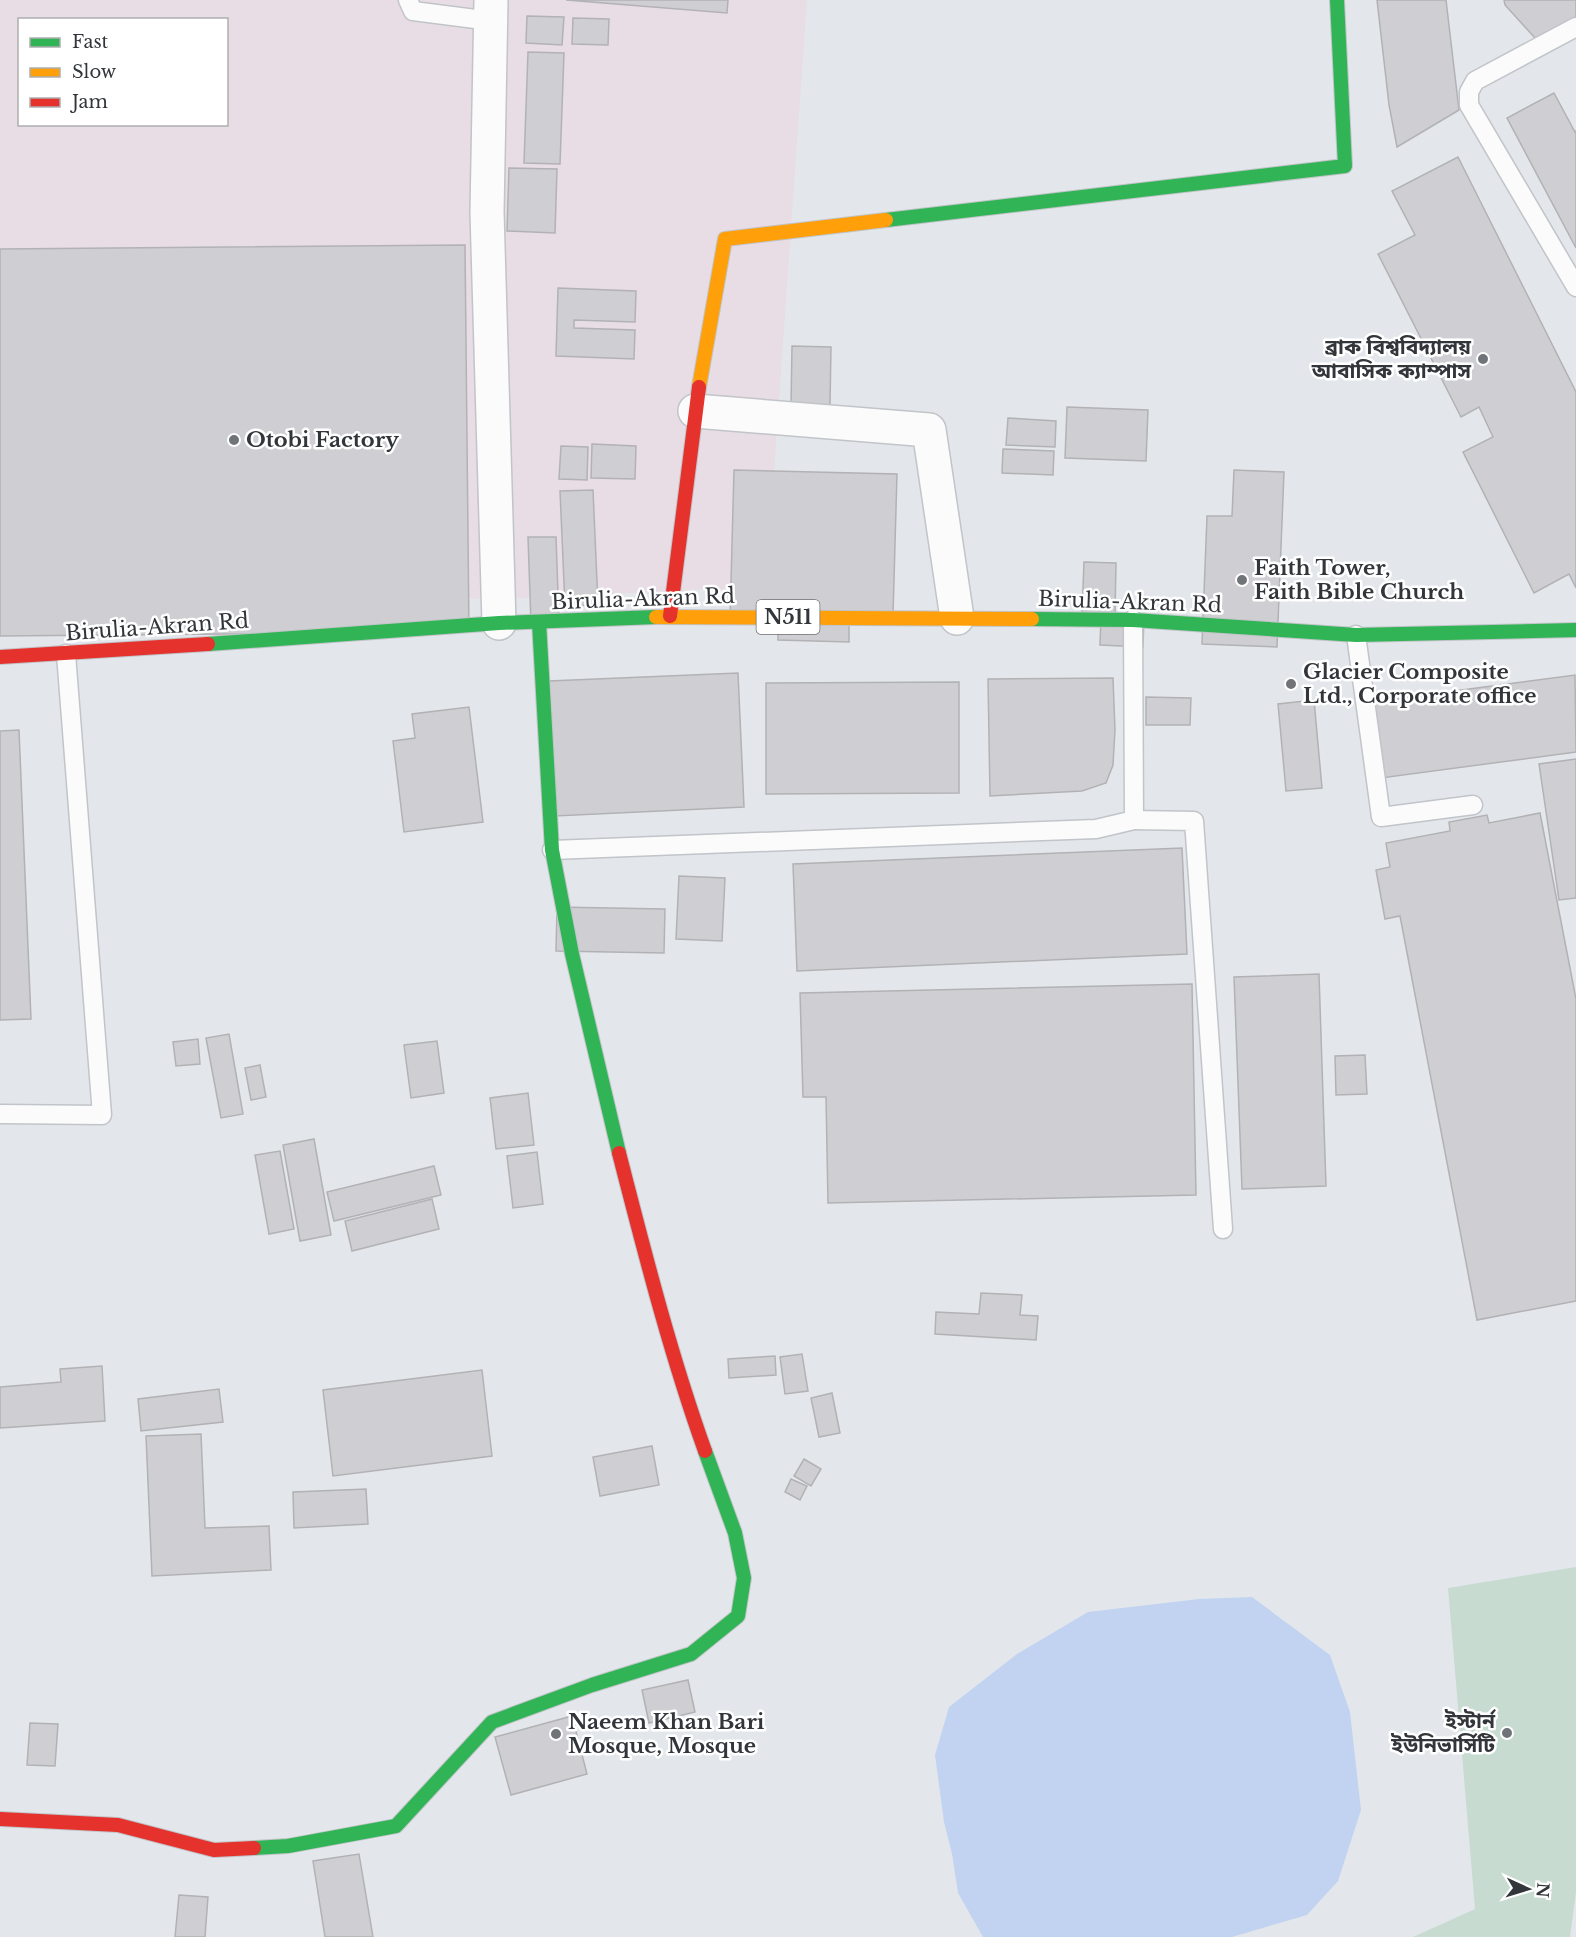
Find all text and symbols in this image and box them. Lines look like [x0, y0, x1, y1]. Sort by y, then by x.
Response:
legend [18, 18, 228, 126]
text: Fast [72, 31, 109, 53]
text: Slow [72, 61, 117, 83]
text: Jam [70, 91, 108, 113]
place label: ব্রাক বিশ্ববিদ্যালয় আবাসিক ক্যাম্পাস [1311, 334, 1472, 384]
marker: ব্রাক বিশ্ববিদ্যালয় আবাসিক ক্যাম্পাস [1476, 352, 1490, 366]
place label: Otobi Factory [246, 427, 399, 453]
marker: Otobi Factory [227, 433, 241, 447]
place label: Faith Tower, Faith Bible Church [1254, 555, 1464, 605]
marker: Faith Tower, Faith Bible Church [1235, 573, 1249, 587]
street label: Birulia-Akran Rd [551, 583, 735, 615]
street label: Birulia-Akran Rd [1038, 586, 1222, 618]
road number: N511 [756, 600, 820, 634]
street label: Birulia-Akran Rd [64, 608, 250, 646]
place label: Glacier Composite Ltd., Corporate office [1303, 659, 1536, 709]
marker: Glacier Composite Ltd., Corporate office [1284, 677, 1298, 691]
place label: ইস্টার্ন ইউনিভার্সিটি [1390, 1708, 1497, 1758]
place label: Naeem Khan Bari Mosque, Mosque [568, 1709, 765, 1759]
marker: ইস্টার্ন ইউনিভার্সিটি [1500, 1726, 1514, 1740]
marker: Naeem Khan Bari Mosque, Mosque [549, 1727, 563, 1741]
north arrow [1498, 1859, 1558, 1919]
text: N [1532, 1882, 1553, 1898]

